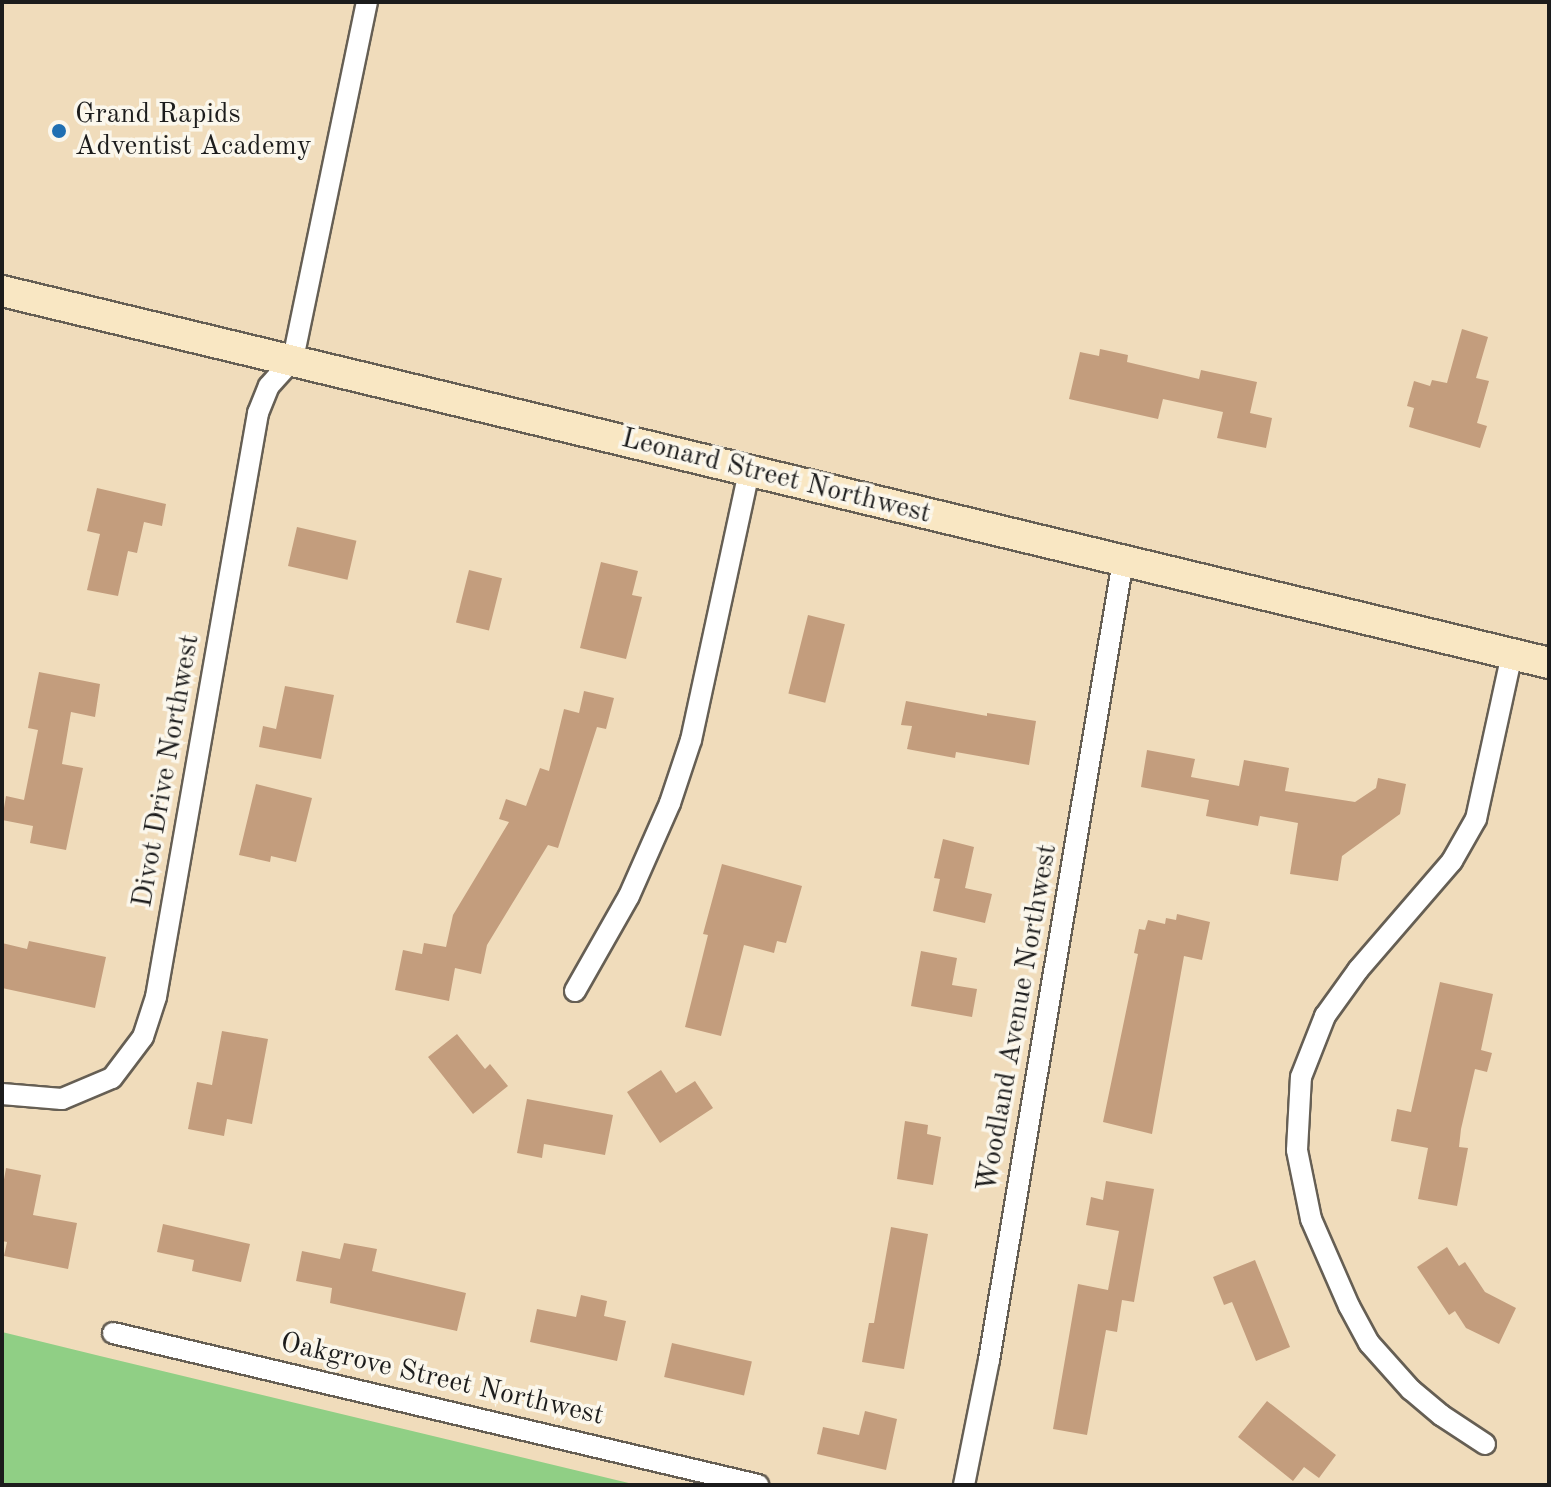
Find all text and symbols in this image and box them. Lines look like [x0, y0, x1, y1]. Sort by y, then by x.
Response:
place label: Grand Rapids Adventist Academy [75, 98, 312, 164]
marker: Grand Rapids Adventist Academy [50, 122, 68, 140]
street label: Leonard Street Northwest [618, 422, 934, 532]
street label: Divot Drive Northwest [126, 632, 208, 910]
street label: Woodland Avenue Northwest [971, 842, 1065, 1194]
street label: Oakgrove Street Northwest [277, 1326, 607, 1434]

